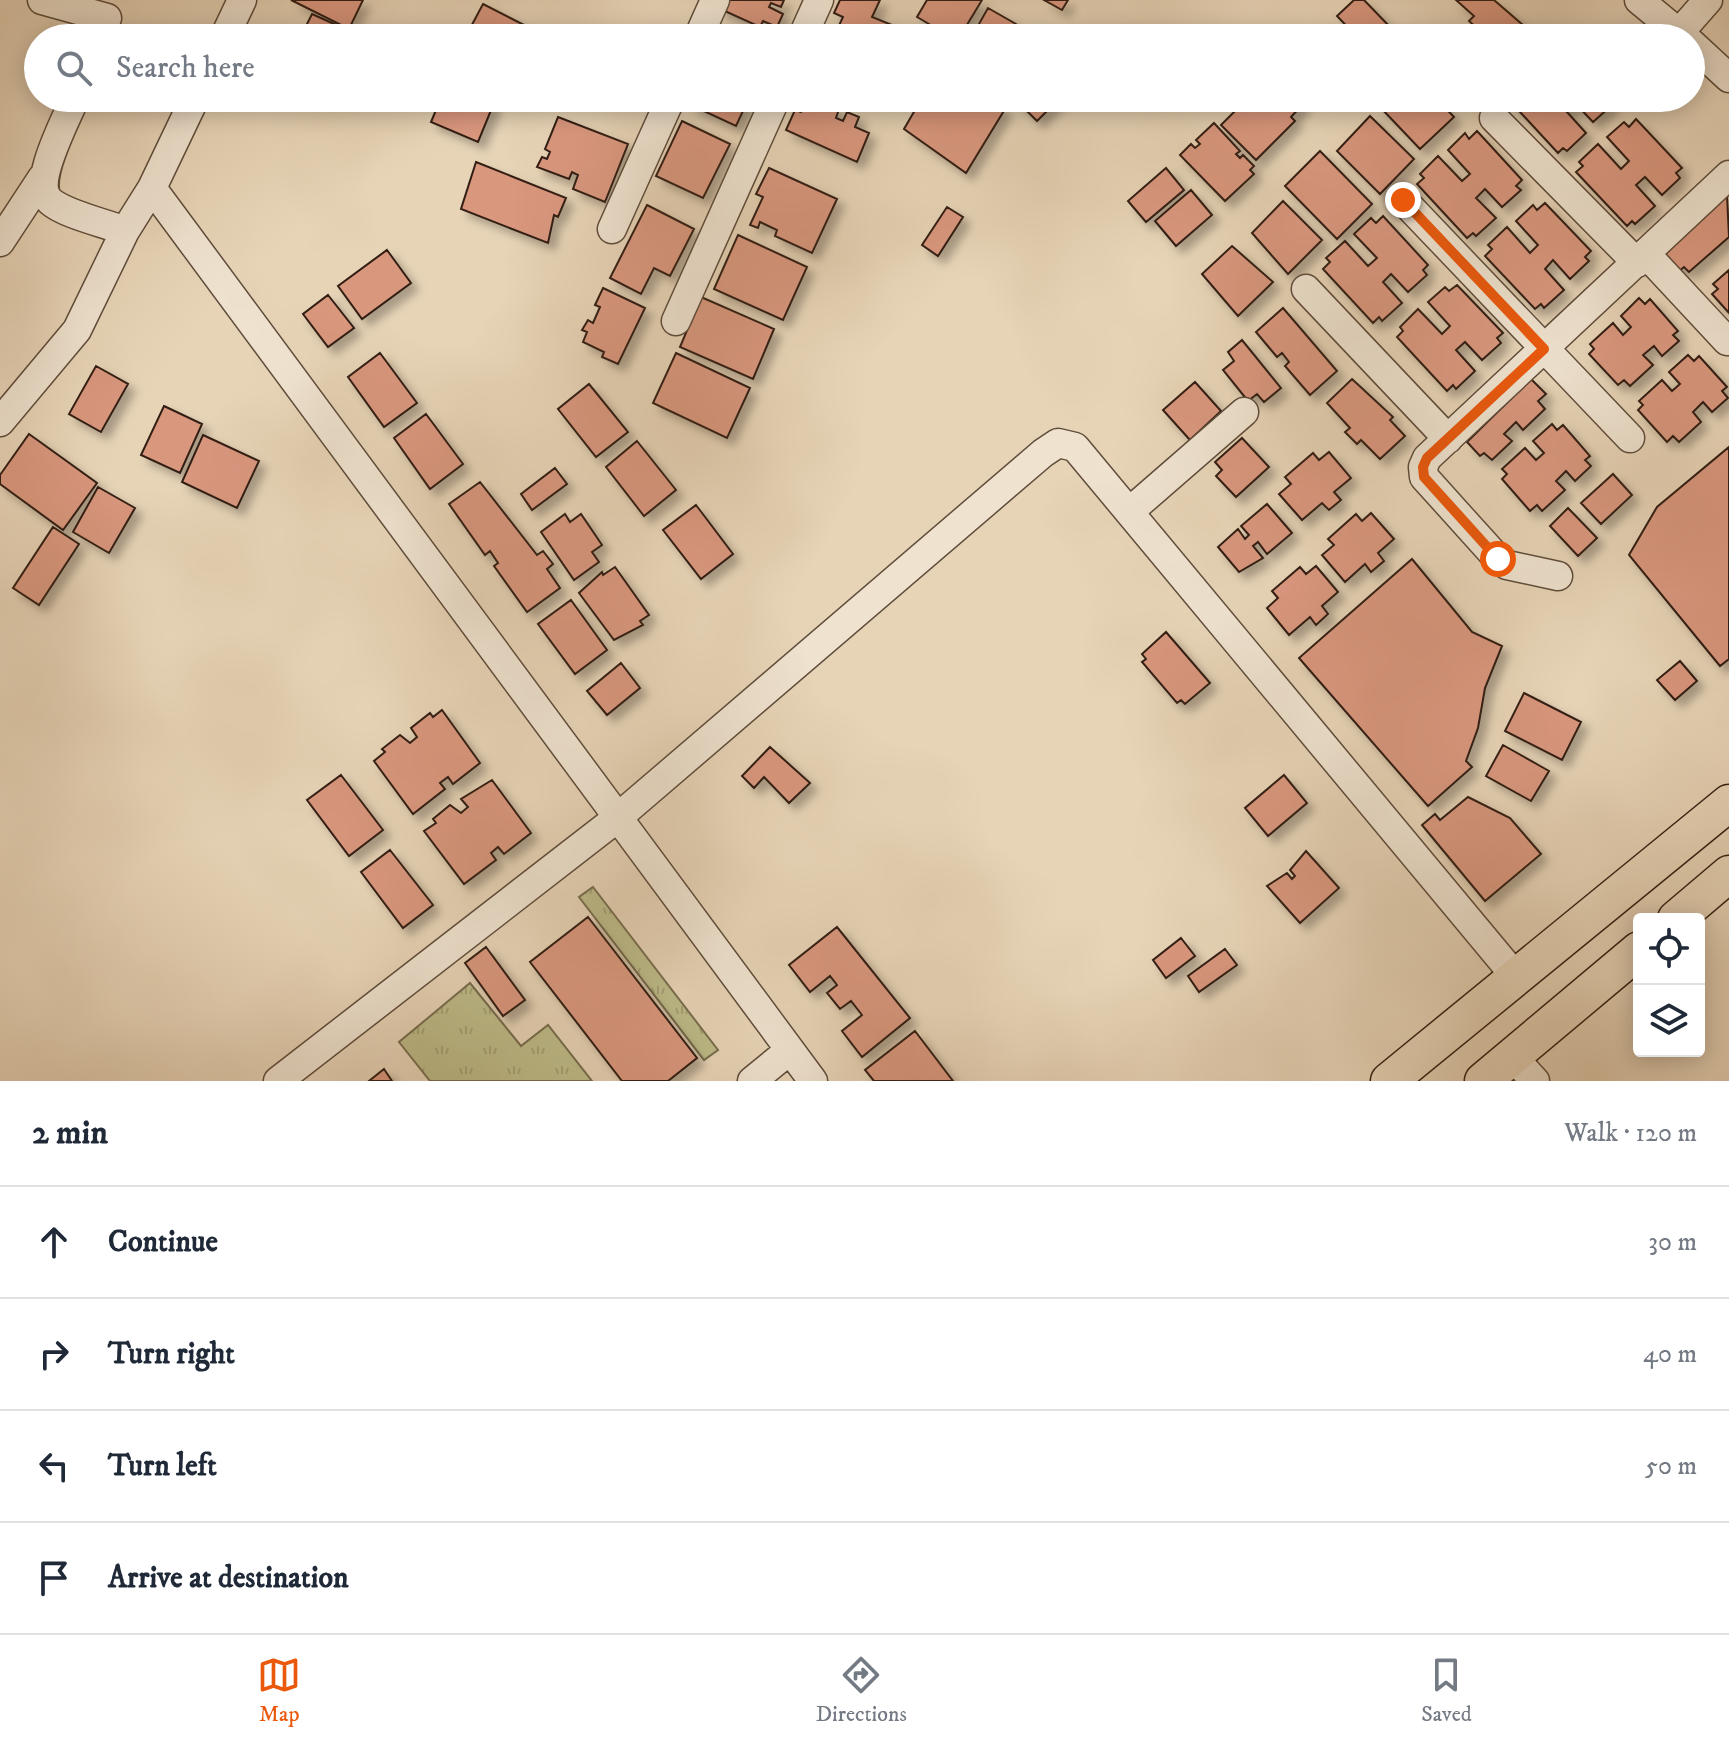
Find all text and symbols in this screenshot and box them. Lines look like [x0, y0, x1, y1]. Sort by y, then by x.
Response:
search box [24, 24, 1705, 112]
icon: search [52, 46, 96, 90]
text: Search here [116, 50, 255, 87]
route end [1385, 182, 1421, 218]
route start [1480, 541, 1516, 577]
map controls [1633, 913, 1705, 1057]
button: locate [1633, 913, 1705, 985]
button: layers [1633, 985, 1705, 1057]
text: 2 min [32, 1112, 108, 1154]
text: Walk · 120 m [1564, 1117, 1697, 1150]
icon: ahead [32, 1220, 76, 1264]
text: Continue [108, 1224, 218, 1261]
text: 30 m [1648, 1226, 1697, 1259]
icon: right [32, 1332, 76, 1376]
text: Turn right [108, 1336, 235, 1373]
text: 40 m [1643, 1338, 1697, 1371]
icon: left [32, 1444, 76, 1488]
text: Turn left [108, 1448, 217, 1485]
text: 50 m [1645, 1450, 1697, 1483]
icon: arrive [32, 1556, 76, 1600]
text: Arrive at destination [108, 1560, 349, 1597]
tab: Map [257, 1653, 301, 1728]
tab: Directions [816, 1653, 907, 1728]
tab: Saved [1421, 1653, 1472, 1728]

